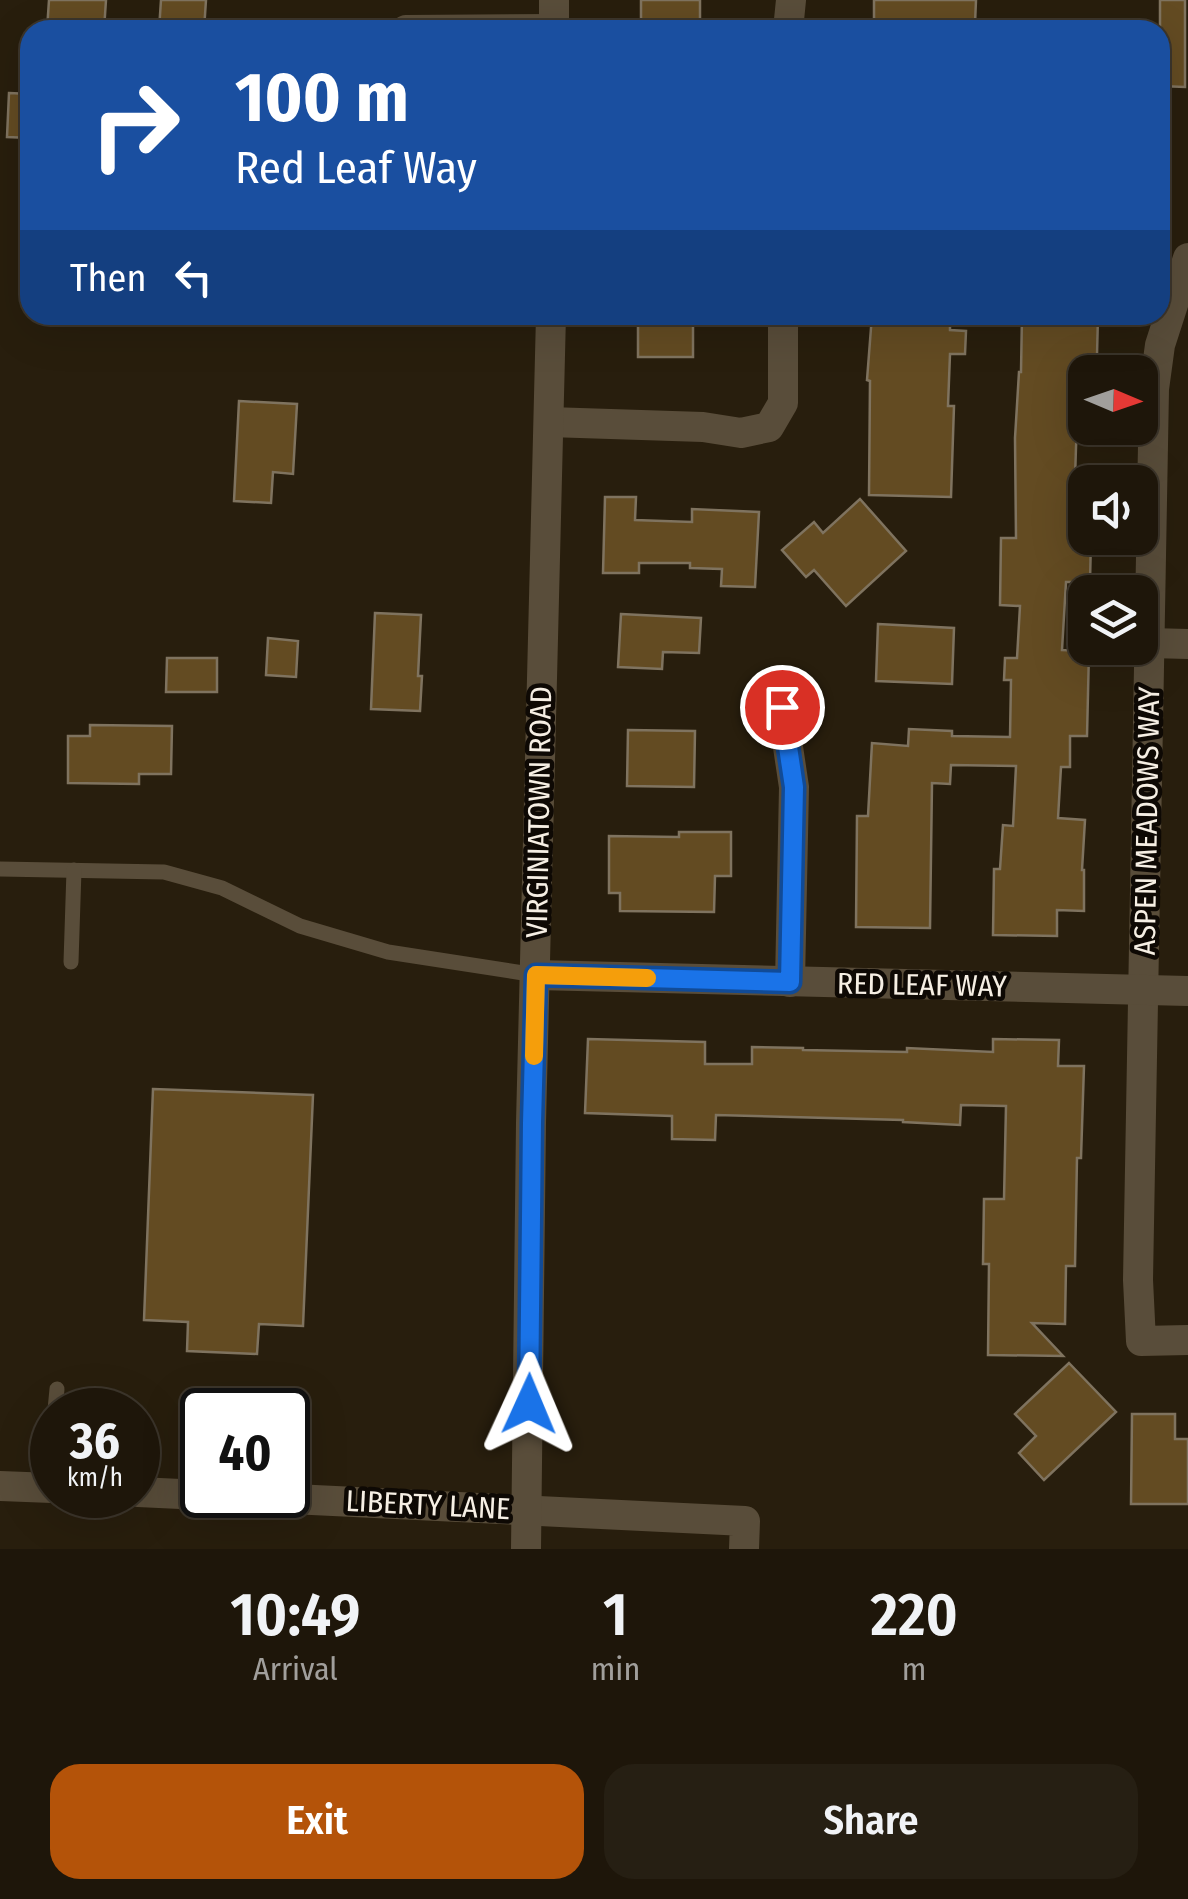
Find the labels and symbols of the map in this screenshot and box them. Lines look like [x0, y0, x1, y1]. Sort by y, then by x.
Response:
north arrow [1068, 355, 1158, 445]
pin [740, 665, 825, 750]
street label: VIRGINIATOWN ROAD [519, 686, 559, 938]
street label: ASPEN MEADOWS WAY [1127, 686, 1167, 956]
street label: RED LEAF WAY [837, 966, 1007, 1004]
position arrow [477, 1352, 581, 1456]
speed limit sign: 40 [180, 1388, 310, 1518]
street label: LIBERTY LANE [345, 1483, 511, 1527]

